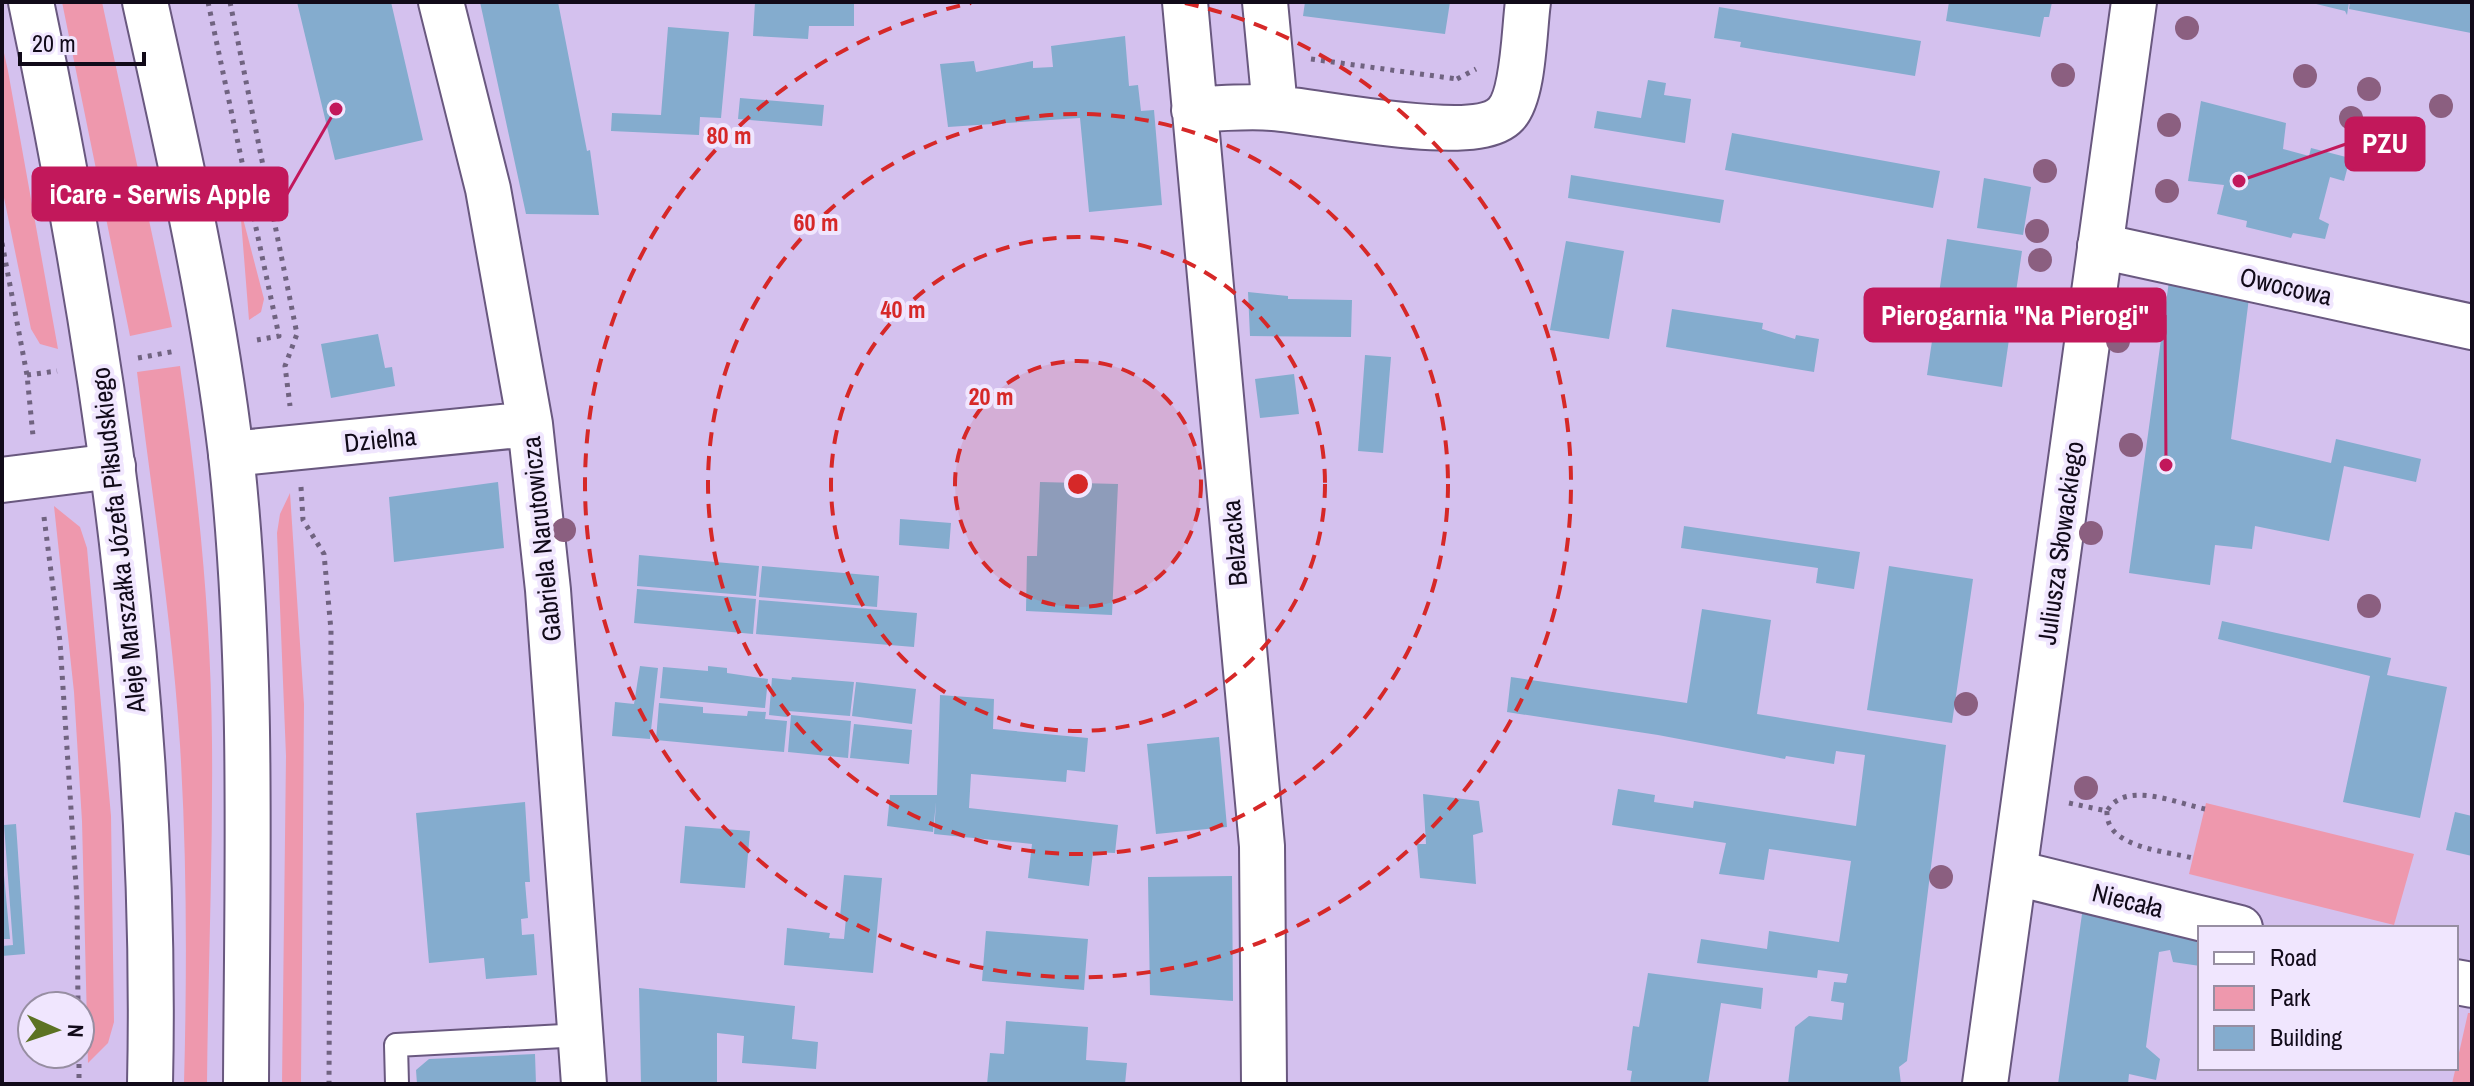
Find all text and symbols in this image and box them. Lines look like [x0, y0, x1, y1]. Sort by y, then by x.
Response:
scale bar [20, 16, 144, 66]
text: 20 m [32, 27, 76, 59]
callout: PZU [2346, 118, 2424, 170]
text: 80 m [707, 119, 751, 151]
text: PZU [2362, 124, 2408, 162]
callout: iCare - Serwis Apple [33, 168, 287, 220]
text: iCare - Serwis Apple [49, 175, 271, 213]
text: 60 m [794, 206, 838, 238]
street label: Owocowa [2236, 258, 2336, 314]
callout: Pierogarnia "Na Pierogi" [1865, 289, 2165, 341]
text: 40 m [881, 293, 925, 325]
text: Pierogarnia "Na Pierogi" [1881, 296, 2149, 334]
street label: Aleje Marszałka Józefa Piłsudskiego [82, 366, 154, 715]
text: 20 m [969, 380, 1013, 412]
street label: Dzielna [342, 418, 418, 460]
street label: Gabriela Narutowicza [513, 435, 569, 643]
street label: Juliusza Słowackiego [2028, 439, 2092, 647]
centre of rings [1064, 470, 1092, 498]
street label: Belzacka [1213, 498, 1255, 588]
street label: Niecała [2089, 874, 2167, 926]
legend [2198, 926, 2458, 1070]
text: Road [2270, 941, 2317, 973]
text: Park [2270, 981, 2311, 1013]
north arrow [16, 990, 96, 1070]
text: Building [2270, 1021, 2342, 1053]
text: N [61, 1024, 91, 1038]

